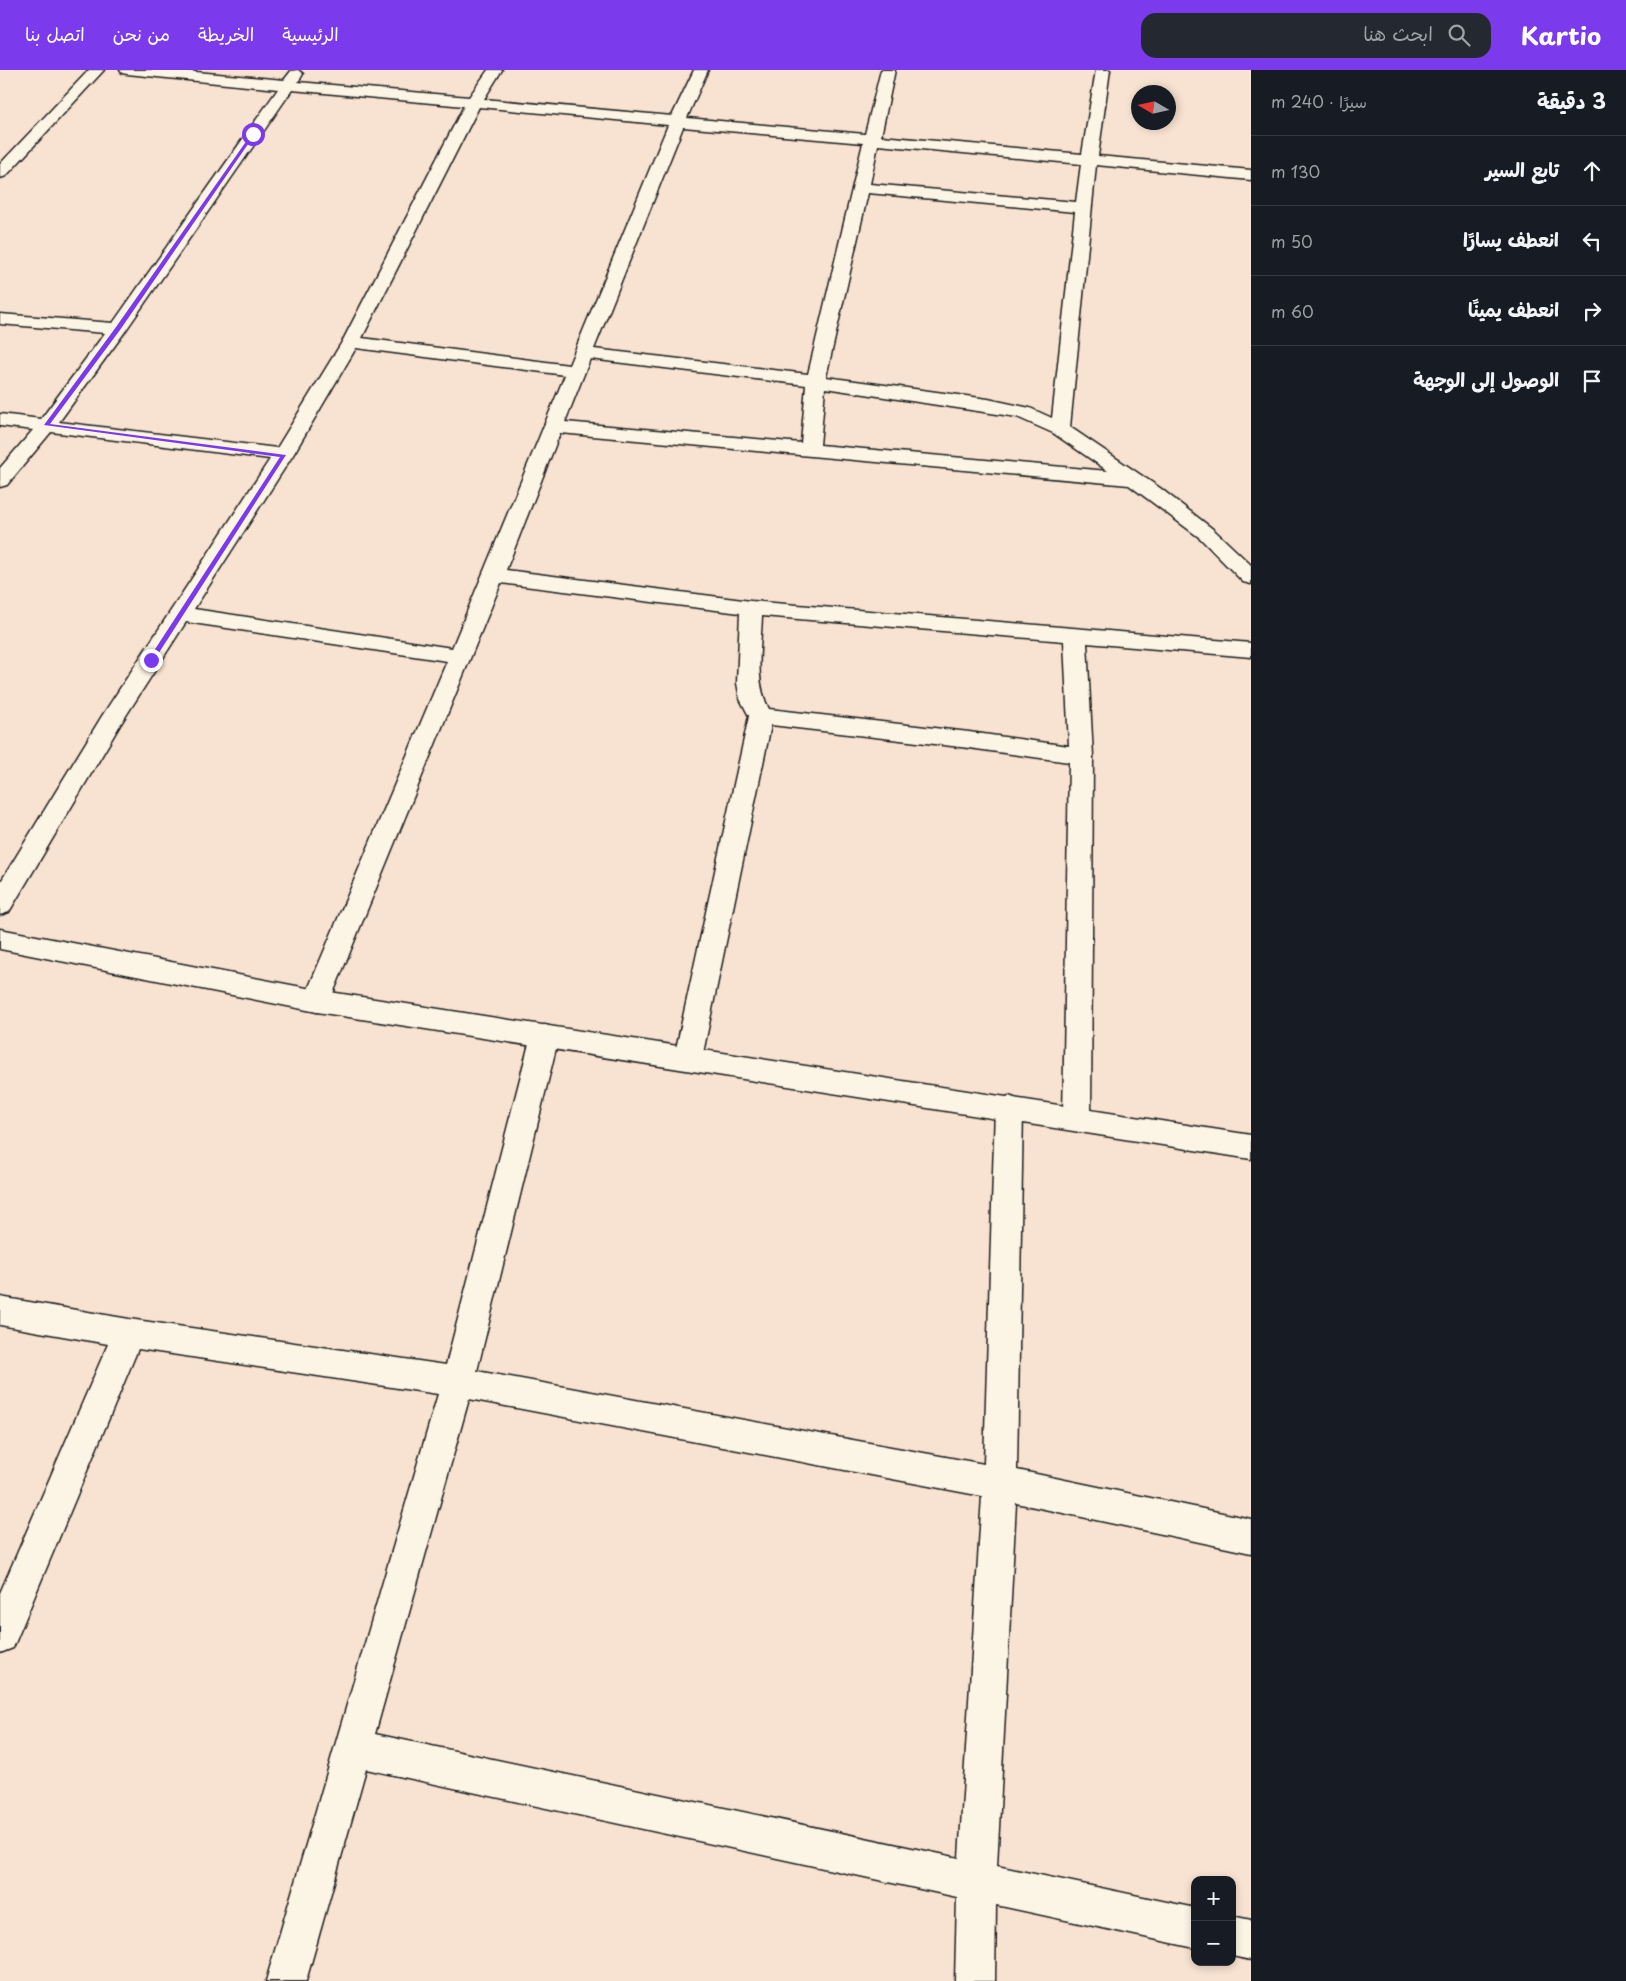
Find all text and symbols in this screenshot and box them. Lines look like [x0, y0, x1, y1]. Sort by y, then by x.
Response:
search box [1141, 13, 1491, 58]
text: Kartio [1521, 17, 1601, 53]
text: ابحث هنا [1363, 19, 1433, 47]
text: اتصل بنا [25, 20, 85, 47]
text: من نحن [113, 20, 170, 47]
text: الخريطة [198, 20, 254, 47]
text: الرئيسية [282, 20, 339, 47]
icon: search [1445, 21, 1473, 49]
text: 3 دقيقة [1537, 84, 1606, 116]
north arrow [1131, 85, 1176, 130]
text: سيرًا · 240 m [1271, 89, 1367, 113]
route start [242, 123, 265, 146]
text: تابع السير [1485, 155, 1559, 183]
icon: ahead [1578, 157, 1606, 185]
text: 130 m [1271, 159, 1320, 183]
text: انعطف يسارًا [1463, 225, 1559, 253]
icon: left [1578, 227, 1606, 255]
text: 50 m [1271, 229, 1313, 253]
text: انعطف يمينًا [1468, 295, 1559, 323]
icon: right [1578, 297, 1606, 325]
text: 60 m [1271, 299, 1314, 323]
text: الوصول إلى الوجهة [1413, 365, 1559, 393]
icon: arrive [1578, 367, 1606, 395]
route end [140, 649, 163, 672]
map controls [1191, 1876, 1236, 1966]
button: + [1191, 1876, 1236, 1921]
button: − [1191, 1921, 1236, 1966]

